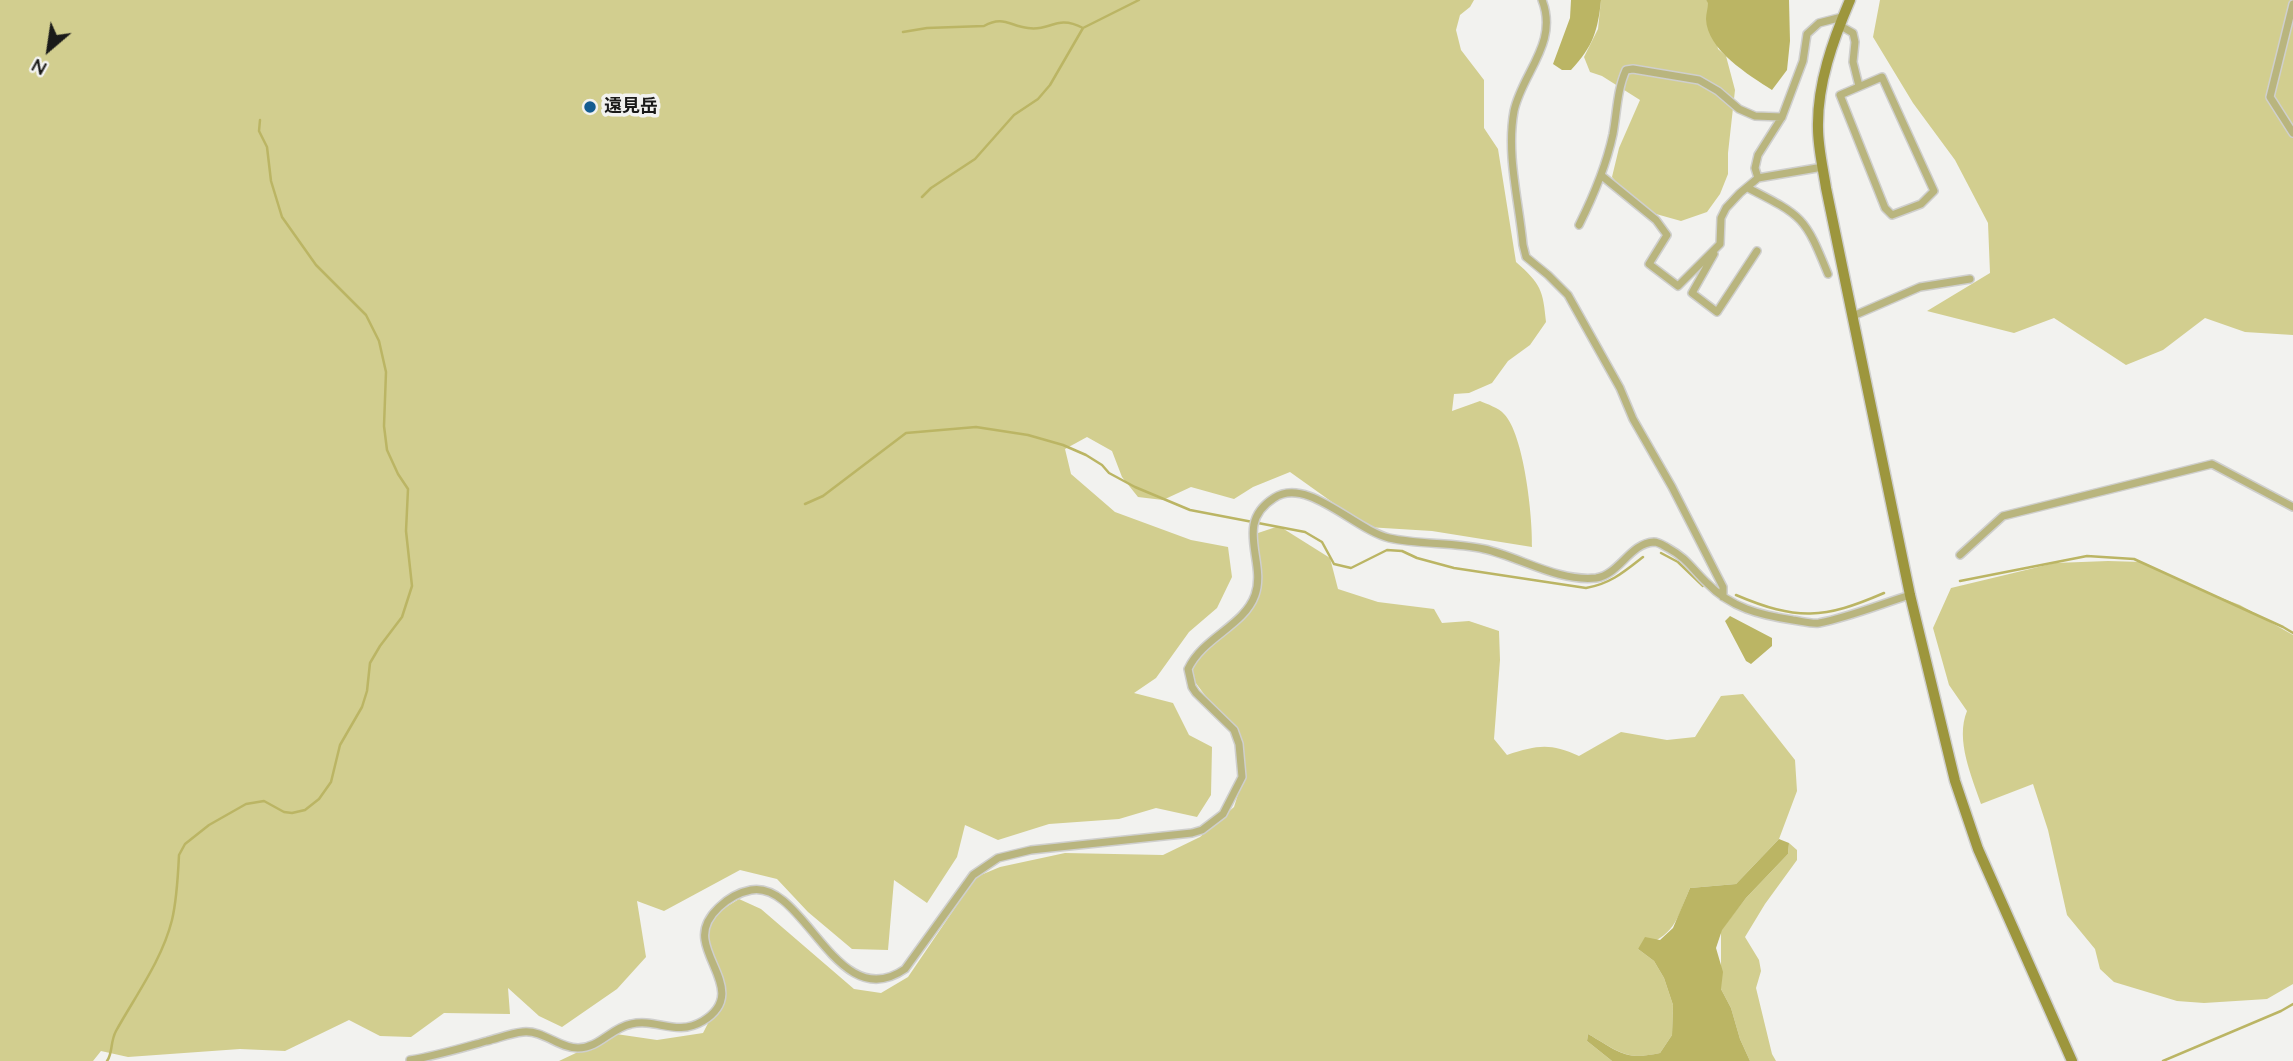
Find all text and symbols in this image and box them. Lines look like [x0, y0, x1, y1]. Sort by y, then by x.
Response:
north arrow [14, 14, 84, 84]
text: N [27, 53, 51, 81]
place label: 遠見岳 [604, 96, 658, 118]
marker: 遠見岳 [582, 99, 598, 115]

